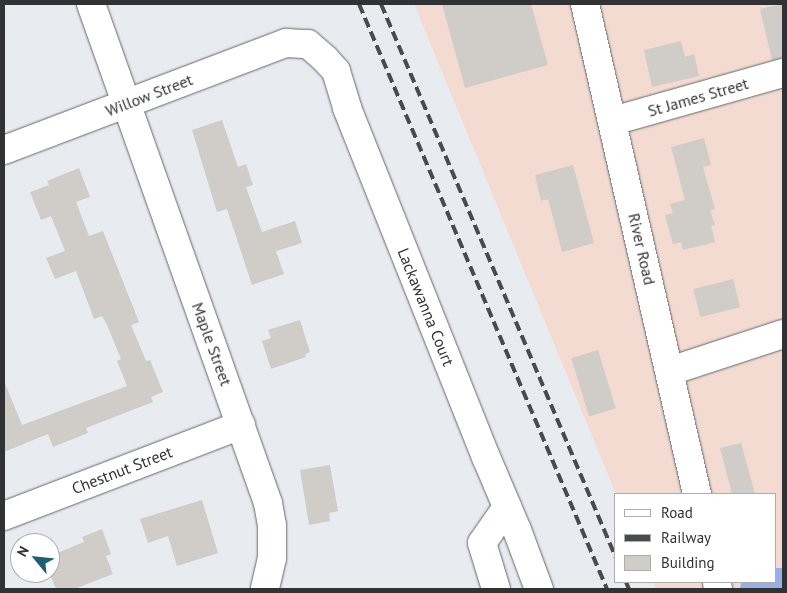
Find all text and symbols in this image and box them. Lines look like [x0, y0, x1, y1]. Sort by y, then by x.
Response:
street label: Willow Street [103, 70, 195, 120]
street label: St James Street [645, 73, 751, 121]
street label: River Road [624, 211, 660, 287]
street label: Lackawanna Court [394, 245, 458, 369]
street label: Maple Street [188, 300, 236, 388]
street label: Chestnut Street [69, 442, 175, 498]
legend [614, 493, 777, 583]
text: Road [661, 503, 693, 522]
text: Railway [661, 528, 711, 547]
north arrow [10, 533, 60, 583]
text: N [13, 543, 33, 560]
text: Building [661, 553, 715, 572]

